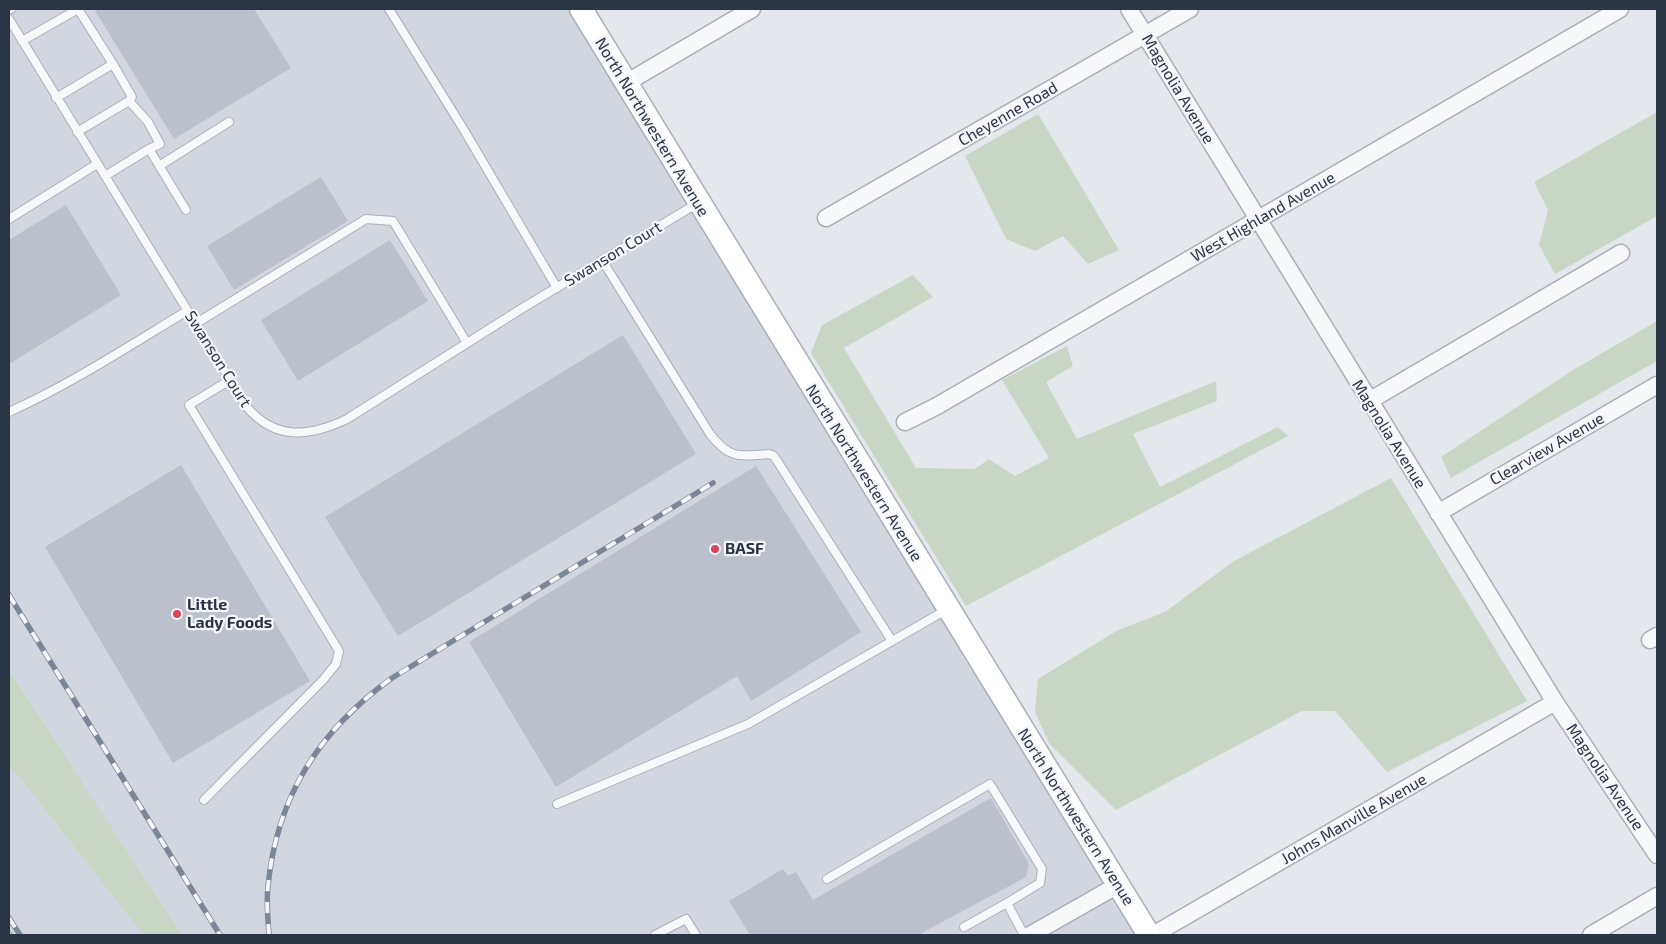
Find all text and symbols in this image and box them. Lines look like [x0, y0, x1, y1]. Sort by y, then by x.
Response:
street label: Magnolia Avenue [1138, 31, 1218, 147]
street label: North Northwestern Avenue [591, 34, 713, 220]
street label: Cheyenne Road [955, 78, 1061, 150]
street label: West Highland Avenue [1187, 168, 1339, 266]
street label: Swanson Court [561, 217, 665, 291]
street label: Swanson Court [181, 307, 255, 411]
street label: Magnolia Avenue [1348, 376, 1430, 492]
street label: North Northwestern Avenue [801, 381, 927, 565]
street label: Clearview Avenue [1486, 408, 1608, 490]
place label: BASF [725, 539, 764, 559]
marker: BASF [709, 543, 721, 555]
place label: Little Lady Foods [187, 595, 272, 633]
marker: Little Lady Foods [171, 608, 183, 620]
street label: Magnolia Avenue [1562, 720, 1648, 834]
street label: North Northwestern Avenue [1013, 725, 1139, 909]
street label: Johns Manville Avenue [1278, 770, 1430, 868]

